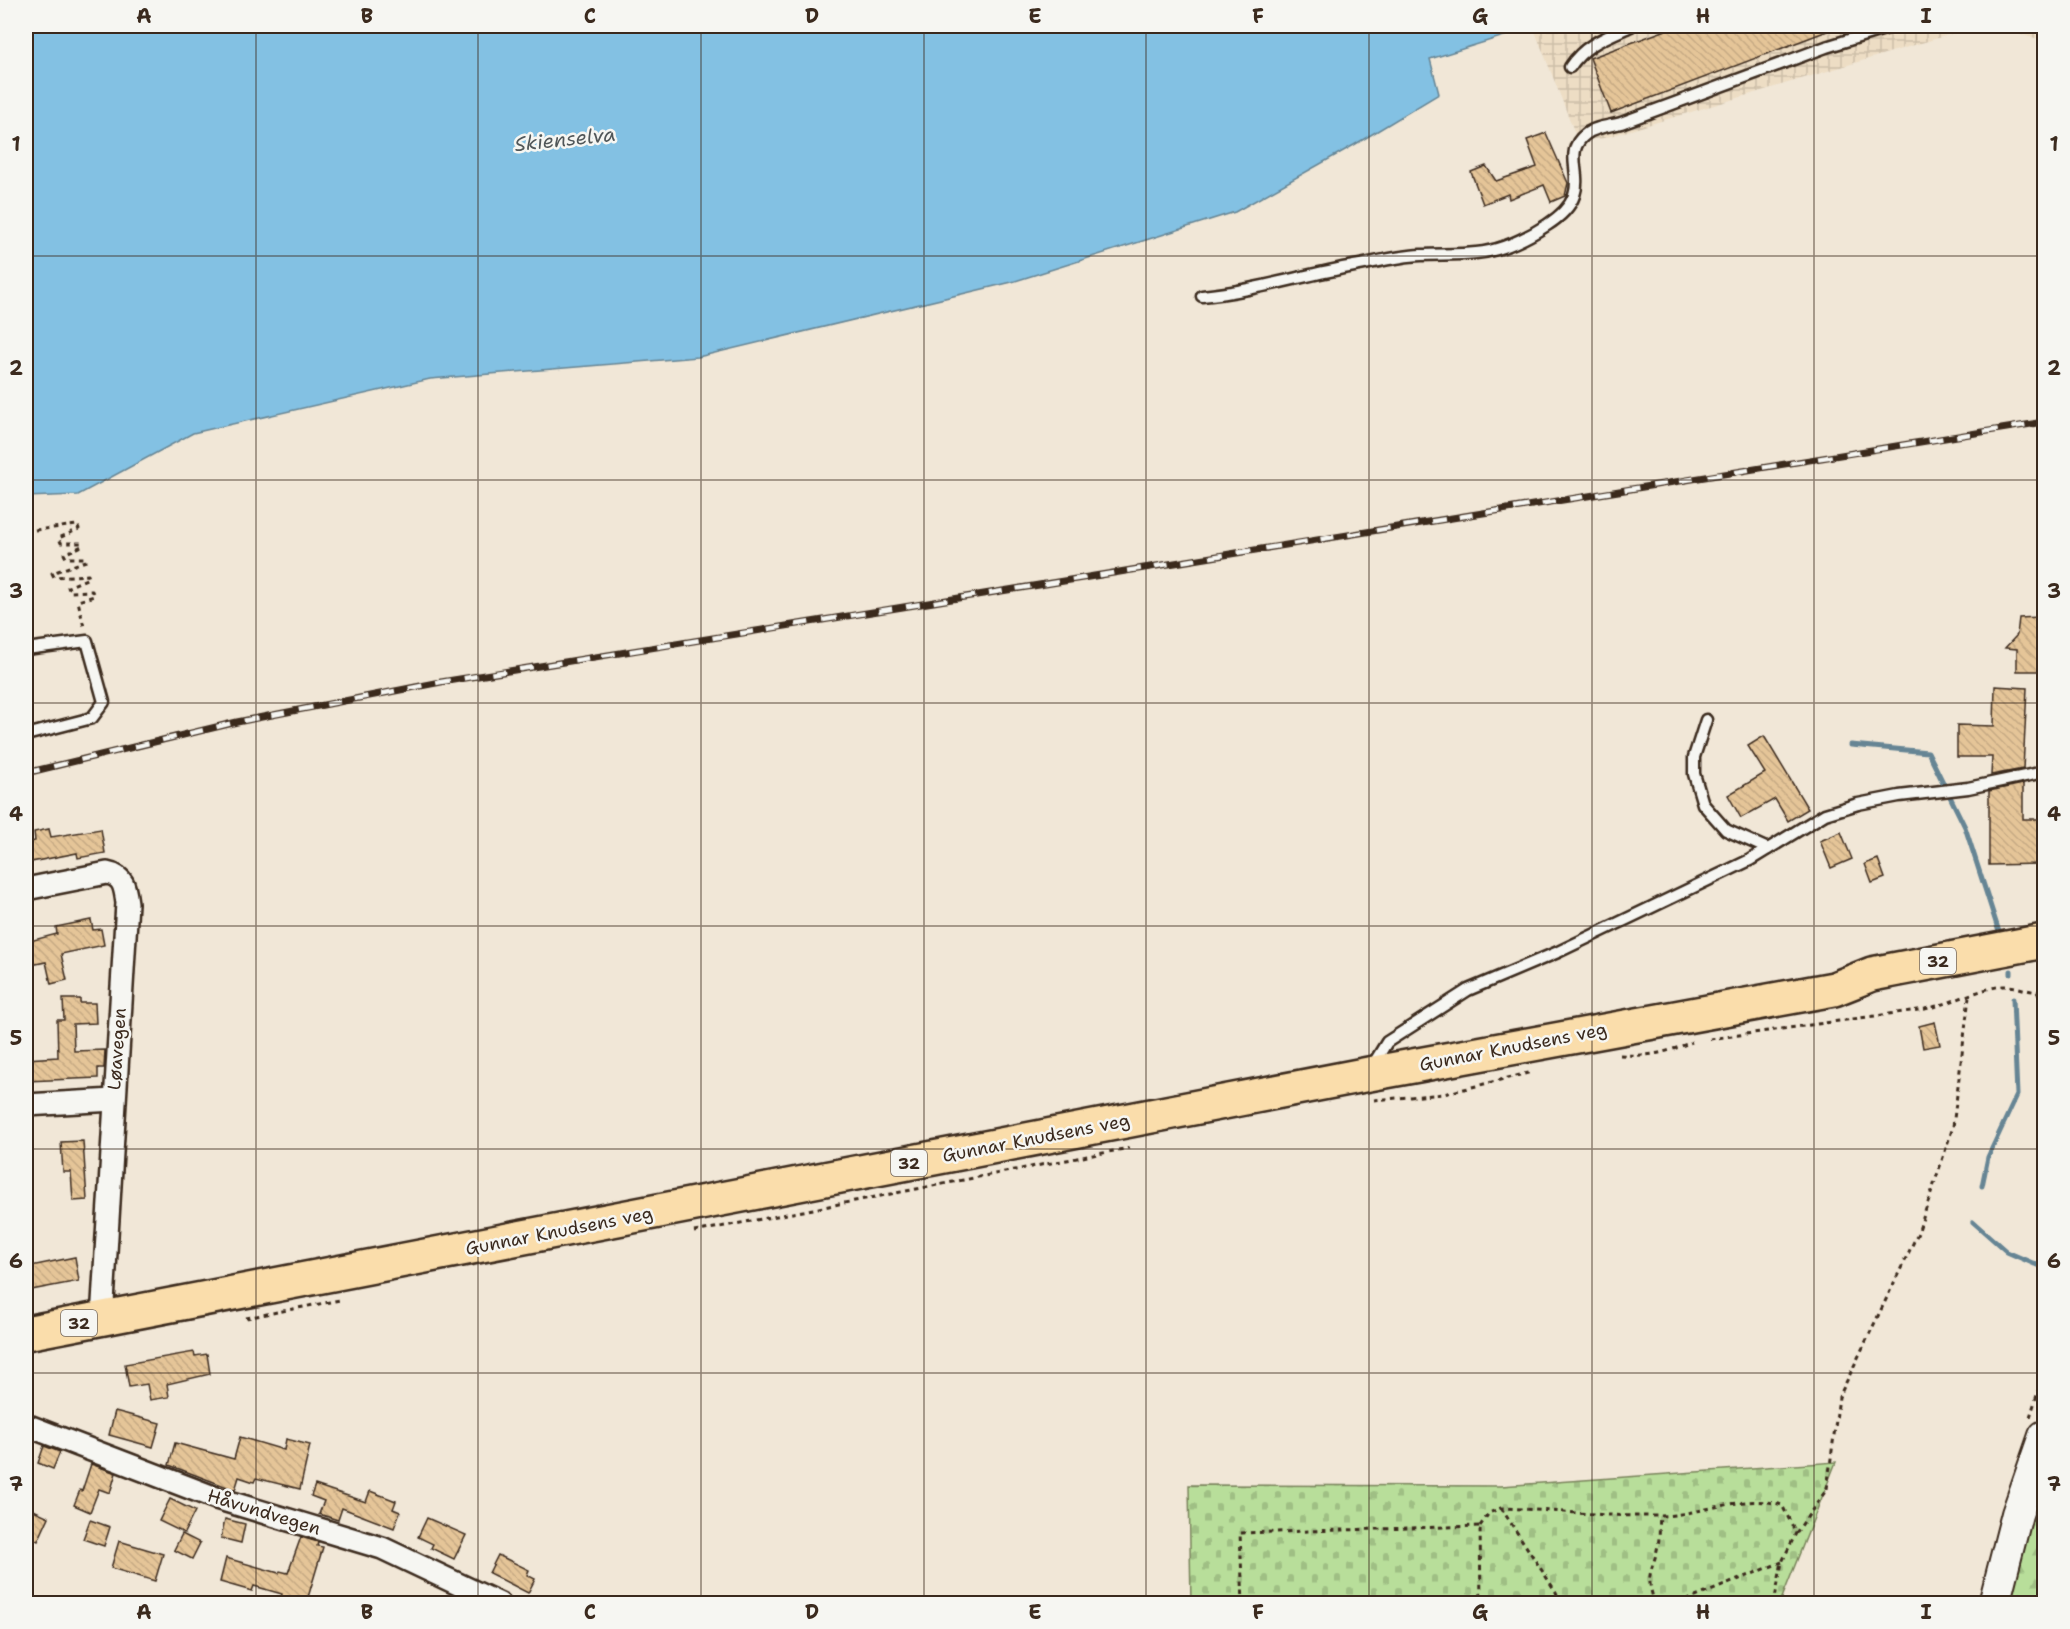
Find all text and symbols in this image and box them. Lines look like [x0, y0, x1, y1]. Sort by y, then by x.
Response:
text: A [136, 3, 152, 29]
text: B [361, 3, 373, 29]
text: C [584, 3, 596, 29]
text: D [805, 3, 819, 29]
text: E [1028, 3, 1042, 29]
text: F [1252, 3, 1264, 29]
text: G [1472, 3, 1488, 29]
text: H [1696, 3, 1710, 29]
text: I [1920, 3, 1932, 29]
water label: Skienselva [513, 121, 617, 157]
text: 1 [11, 131, 21, 157]
text: 1 [2049, 131, 2059, 157]
text: 2 [9, 355, 23, 381]
text: 2 [2047, 355, 2061, 381]
text: 3 [9, 578, 23, 604]
text: 3 [2047, 578, 2061, 604]
text: 4 [9, 801, 23, 827]
text: 4 [2047, 801, 2061, 827]
road number: 32 [1920, 948, 1956, 974]
street label: Løavegen [102, 1007, 132, 1091]
street label: Gunnar Knudsens veg [1417, 1017, 1609, 1077]
text: 5 [10, 1025, 22, 1051]
text: 5 [2048, 1025, 2060, 1051]
street label: Gunnar Knudsens veg [940, 1108, 1132, 1168]
road number: 32 [891, 1150, 927, 1176]
street label: Gunnar Knudsens veg [463, 1201, 655, 1261]
text: 6 [9, 1248, 23, 1274]
text: 6 [2047, 1248, 2061, 1274]
road number: 32 [61, 1310, 97, 1336]
text: 7 [9, 1471, 23, 1497]
text: 7 [2047, 1471, 2061, 1497]
street label: Håvundvegen [205, 1483, 323, 1541]
text: A [136, 1599, 152, 1625]
text: B [361, 1599, 373, 1625]
text: C [584, 1599, 596, 1625]
text: D [805, 1599, 819, 1625]
text: E [1028, 1599, 1042, 1625]
text: F [1252, 1599, 1264, 1625]
text: G [1472, 1599, 1488, 1625]
text: H [1696, 1599, 1710, 1625]
text: I [1920, 1599, 1932, 1625]

